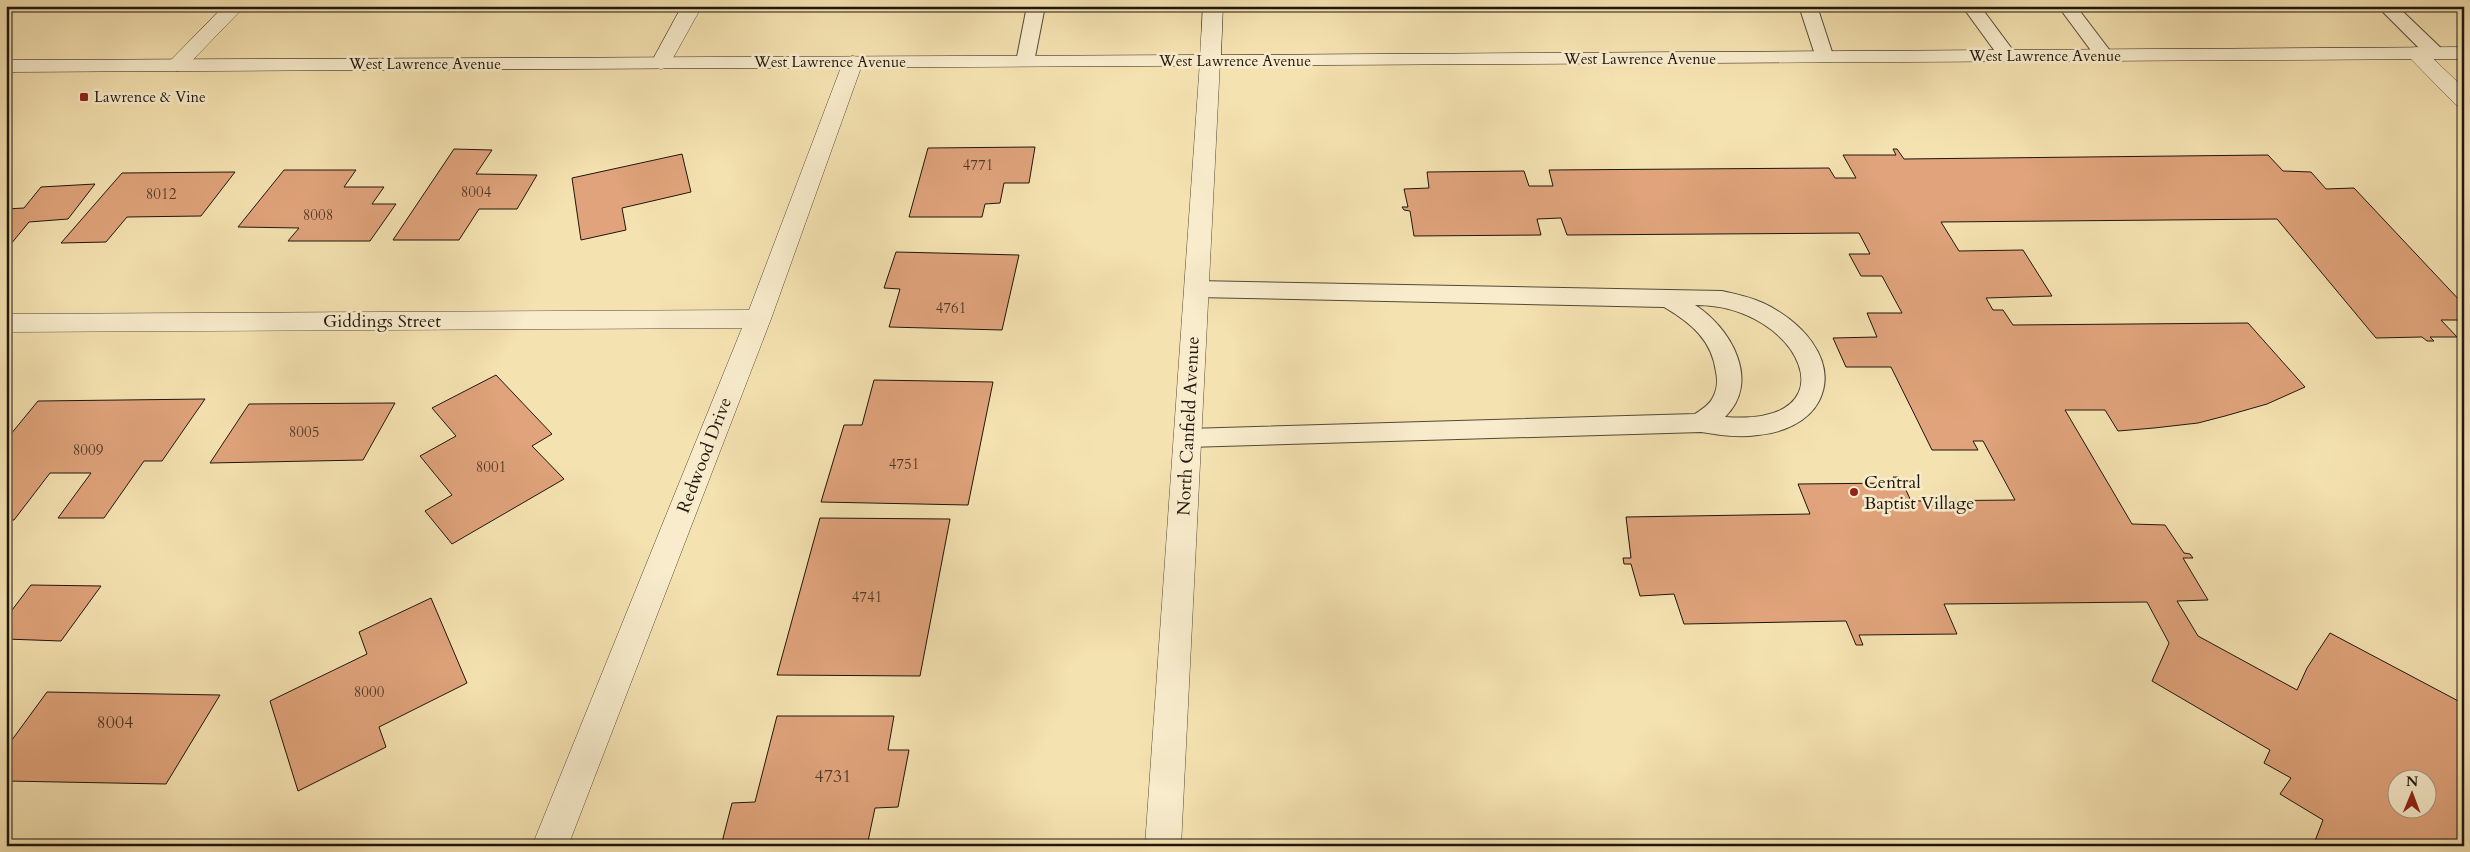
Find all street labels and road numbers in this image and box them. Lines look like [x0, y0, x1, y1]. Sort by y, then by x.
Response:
street label: West Lawrence Avenue [1968, 46, 2121, 66]
street label: West Lawrence Avenue [1563, 49, 1716, 69]
street label: West Lawrence Avenue [1158, 51, 1311, 71]
street label: West Lawrence Avenue [753, 52, 906, 72]
street label: West Lawrence Avenue [348, 54, 501, 74]
street label: Giddings Street [323, 309, 441, 334]
street label: North Canfield Avenue [1171, 336, 1206, 516]
street label: Redwood Drive [671, 394, 738, 517]

